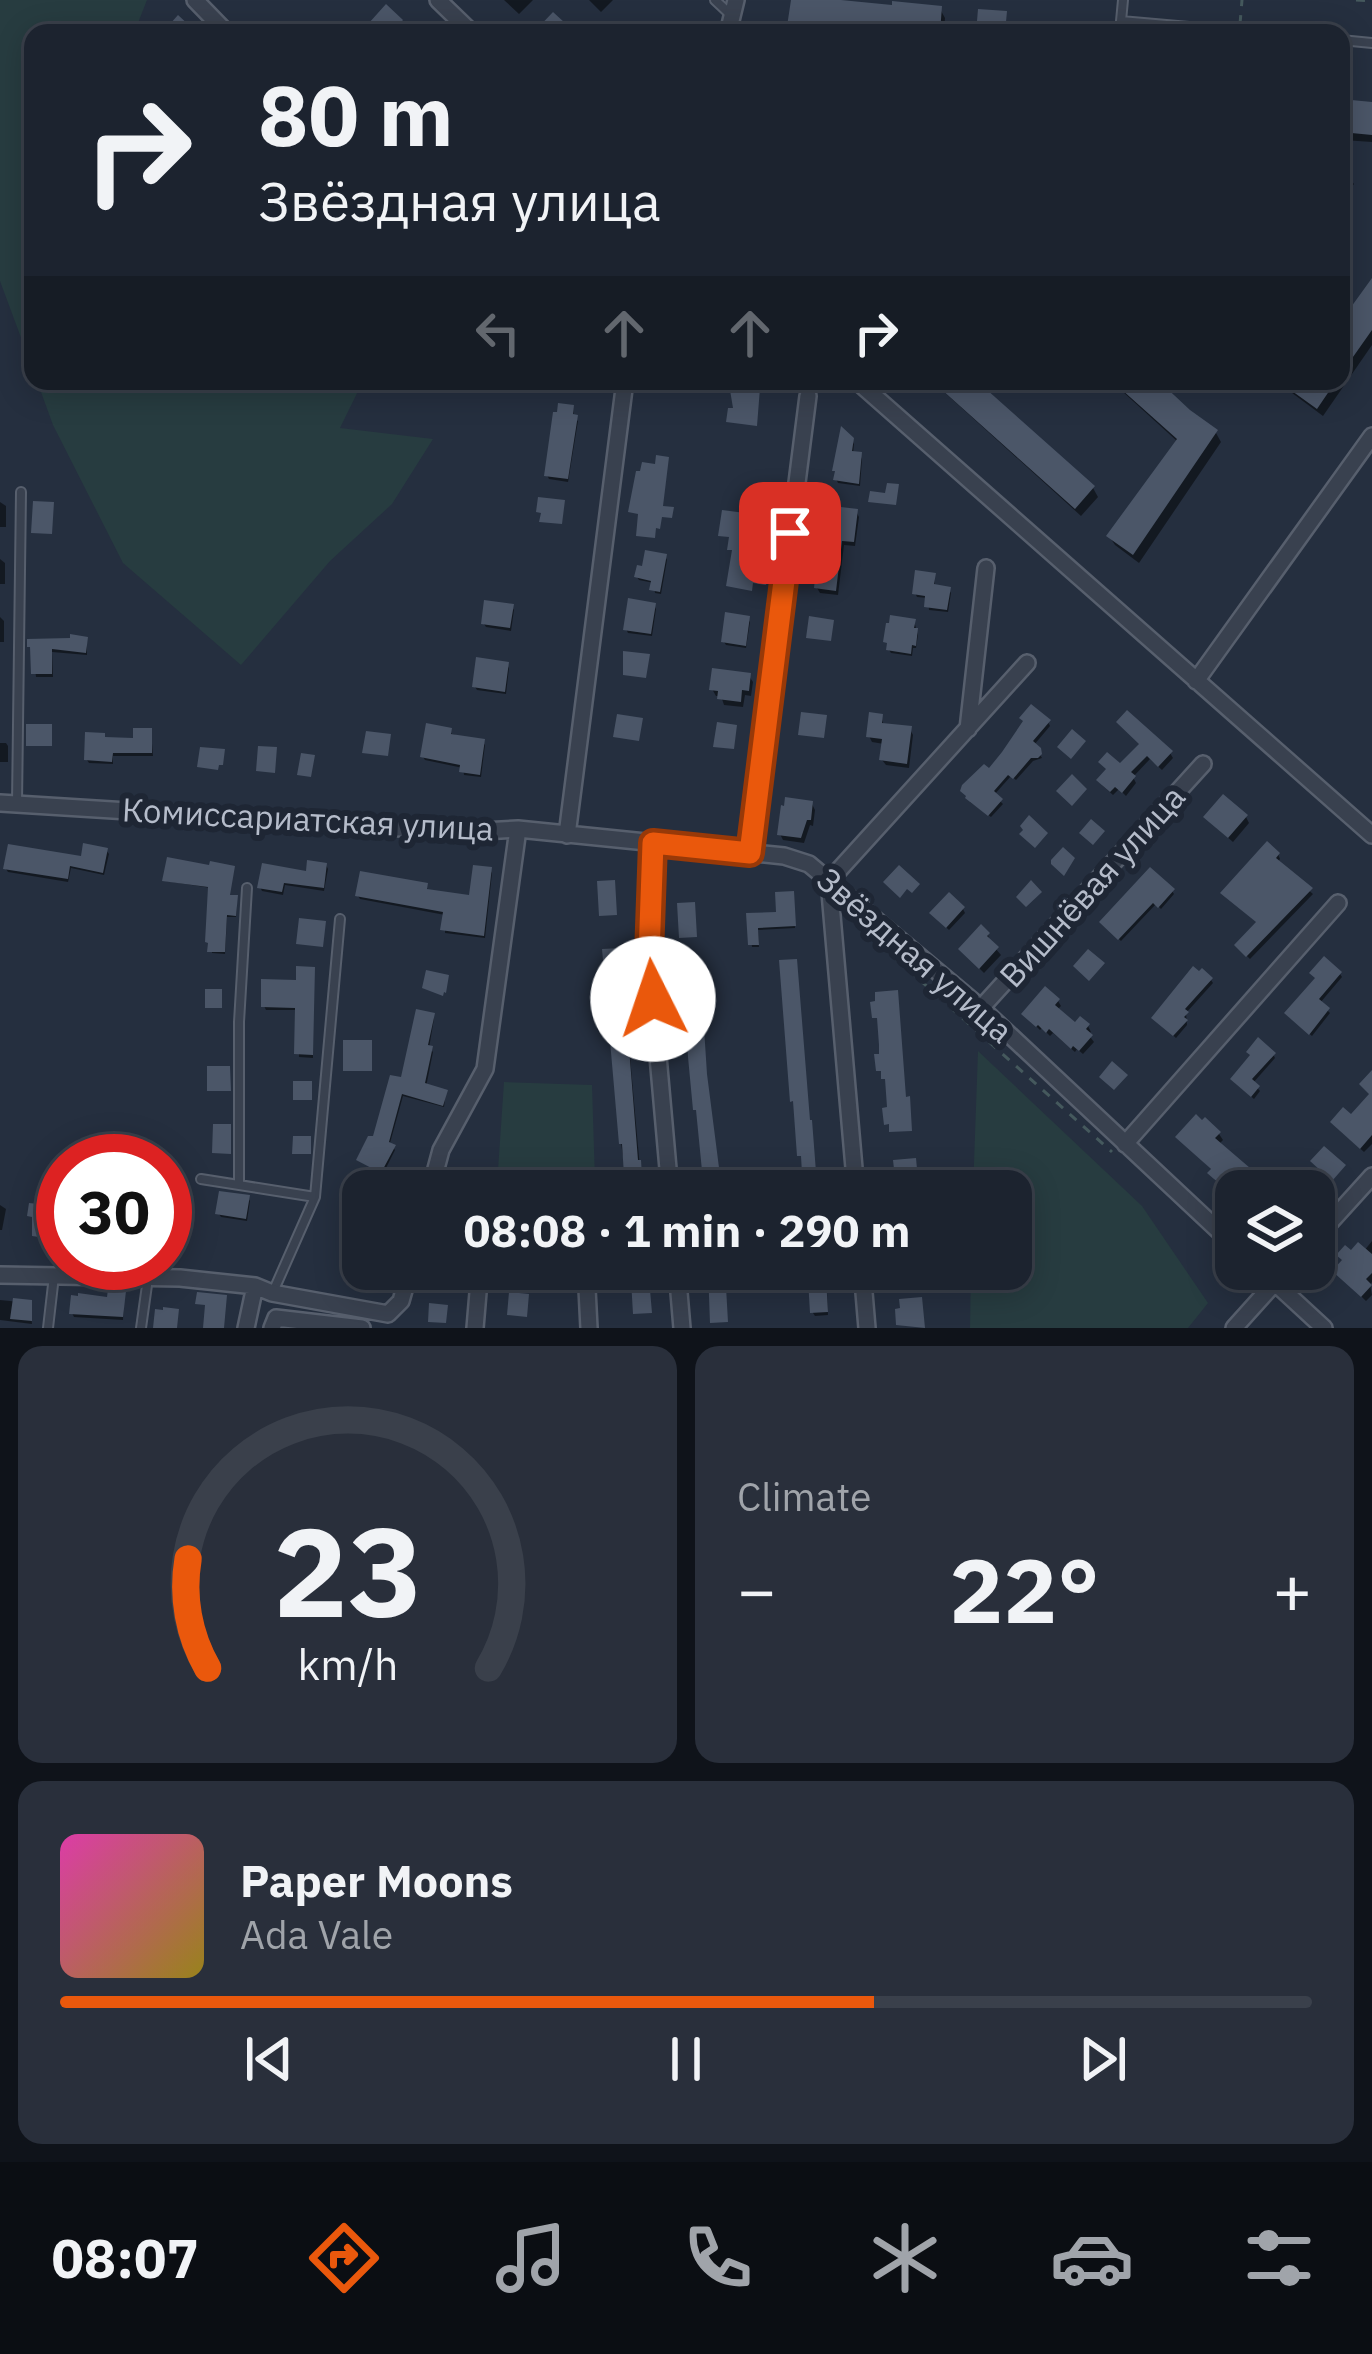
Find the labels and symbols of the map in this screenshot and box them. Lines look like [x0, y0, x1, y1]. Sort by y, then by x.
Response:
pin [739, 482, 841, 584]
street label: Вишнёвая улица [989, 776, 1194, 996]
street label: Комиссариатская улица [121, 787, 495, 850]
street label: Звёздная улица [808, 858, 1022, 1052]
position arrow [590, 936, 716, 1062]
speed limit sign: 30 [36, 1134, 192, 1290]

